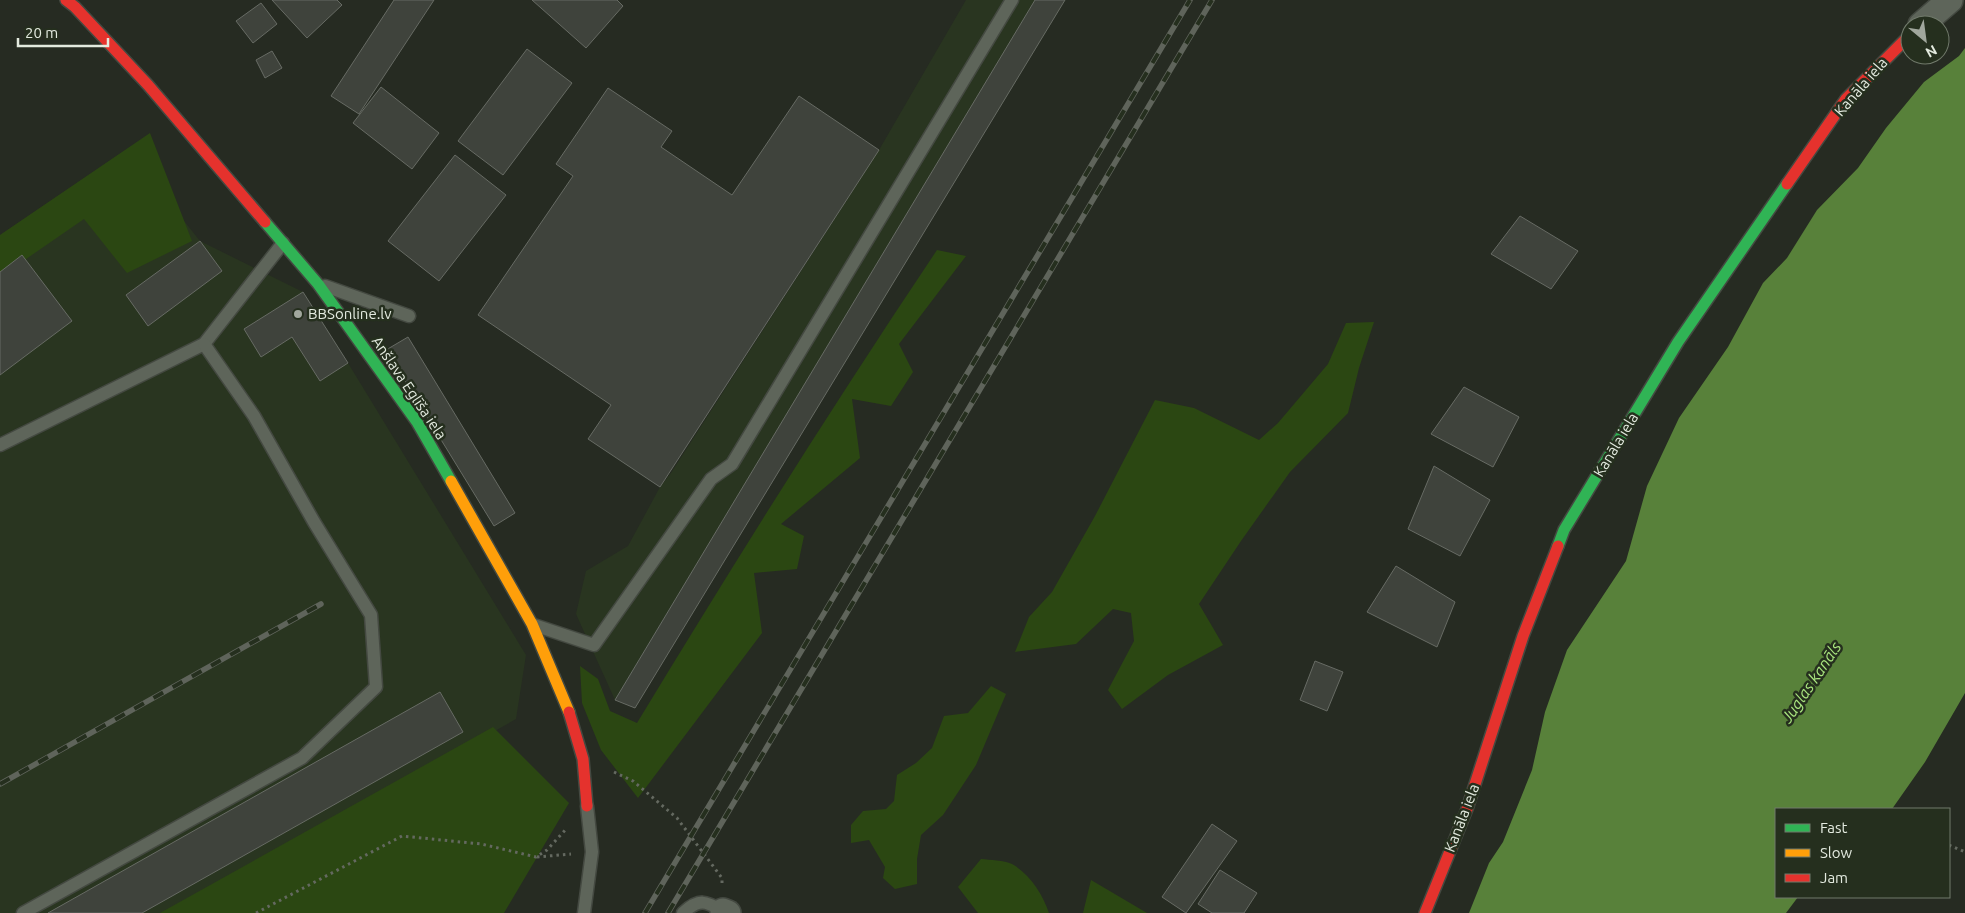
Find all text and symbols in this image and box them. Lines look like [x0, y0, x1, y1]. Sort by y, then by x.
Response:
scale bar [18, 15, 108, 47]
north arrow [1900, 15, 1950, 65]
text: 20 m [25, 24, 58, 41]
text: N [1923, 42, 1940, 61]
street label: Kanāla iela [1831, 54, 1891, 119]
place label: BBSonline.lv [308, 305, 392, 322]
marker: BBSonline.lv [292, 308, 304, 320]
street label: Anšlava Eglīša iela [369, 333, 450, 442]
street label: Kanāla iela [1590, 410, 1641, 480]
water label: Juglas kanāls [1777, 638, 1845, 727]
street label: Kanāla iela [1441, 781, 1482, 854]
legend [1775, 808, 1950, 898]
text: Fast [1820, 819, 1848, 836]
text: Slow [1820, 844, 1853, 861]
text: Jam [1820, 869, 1848, 886]

